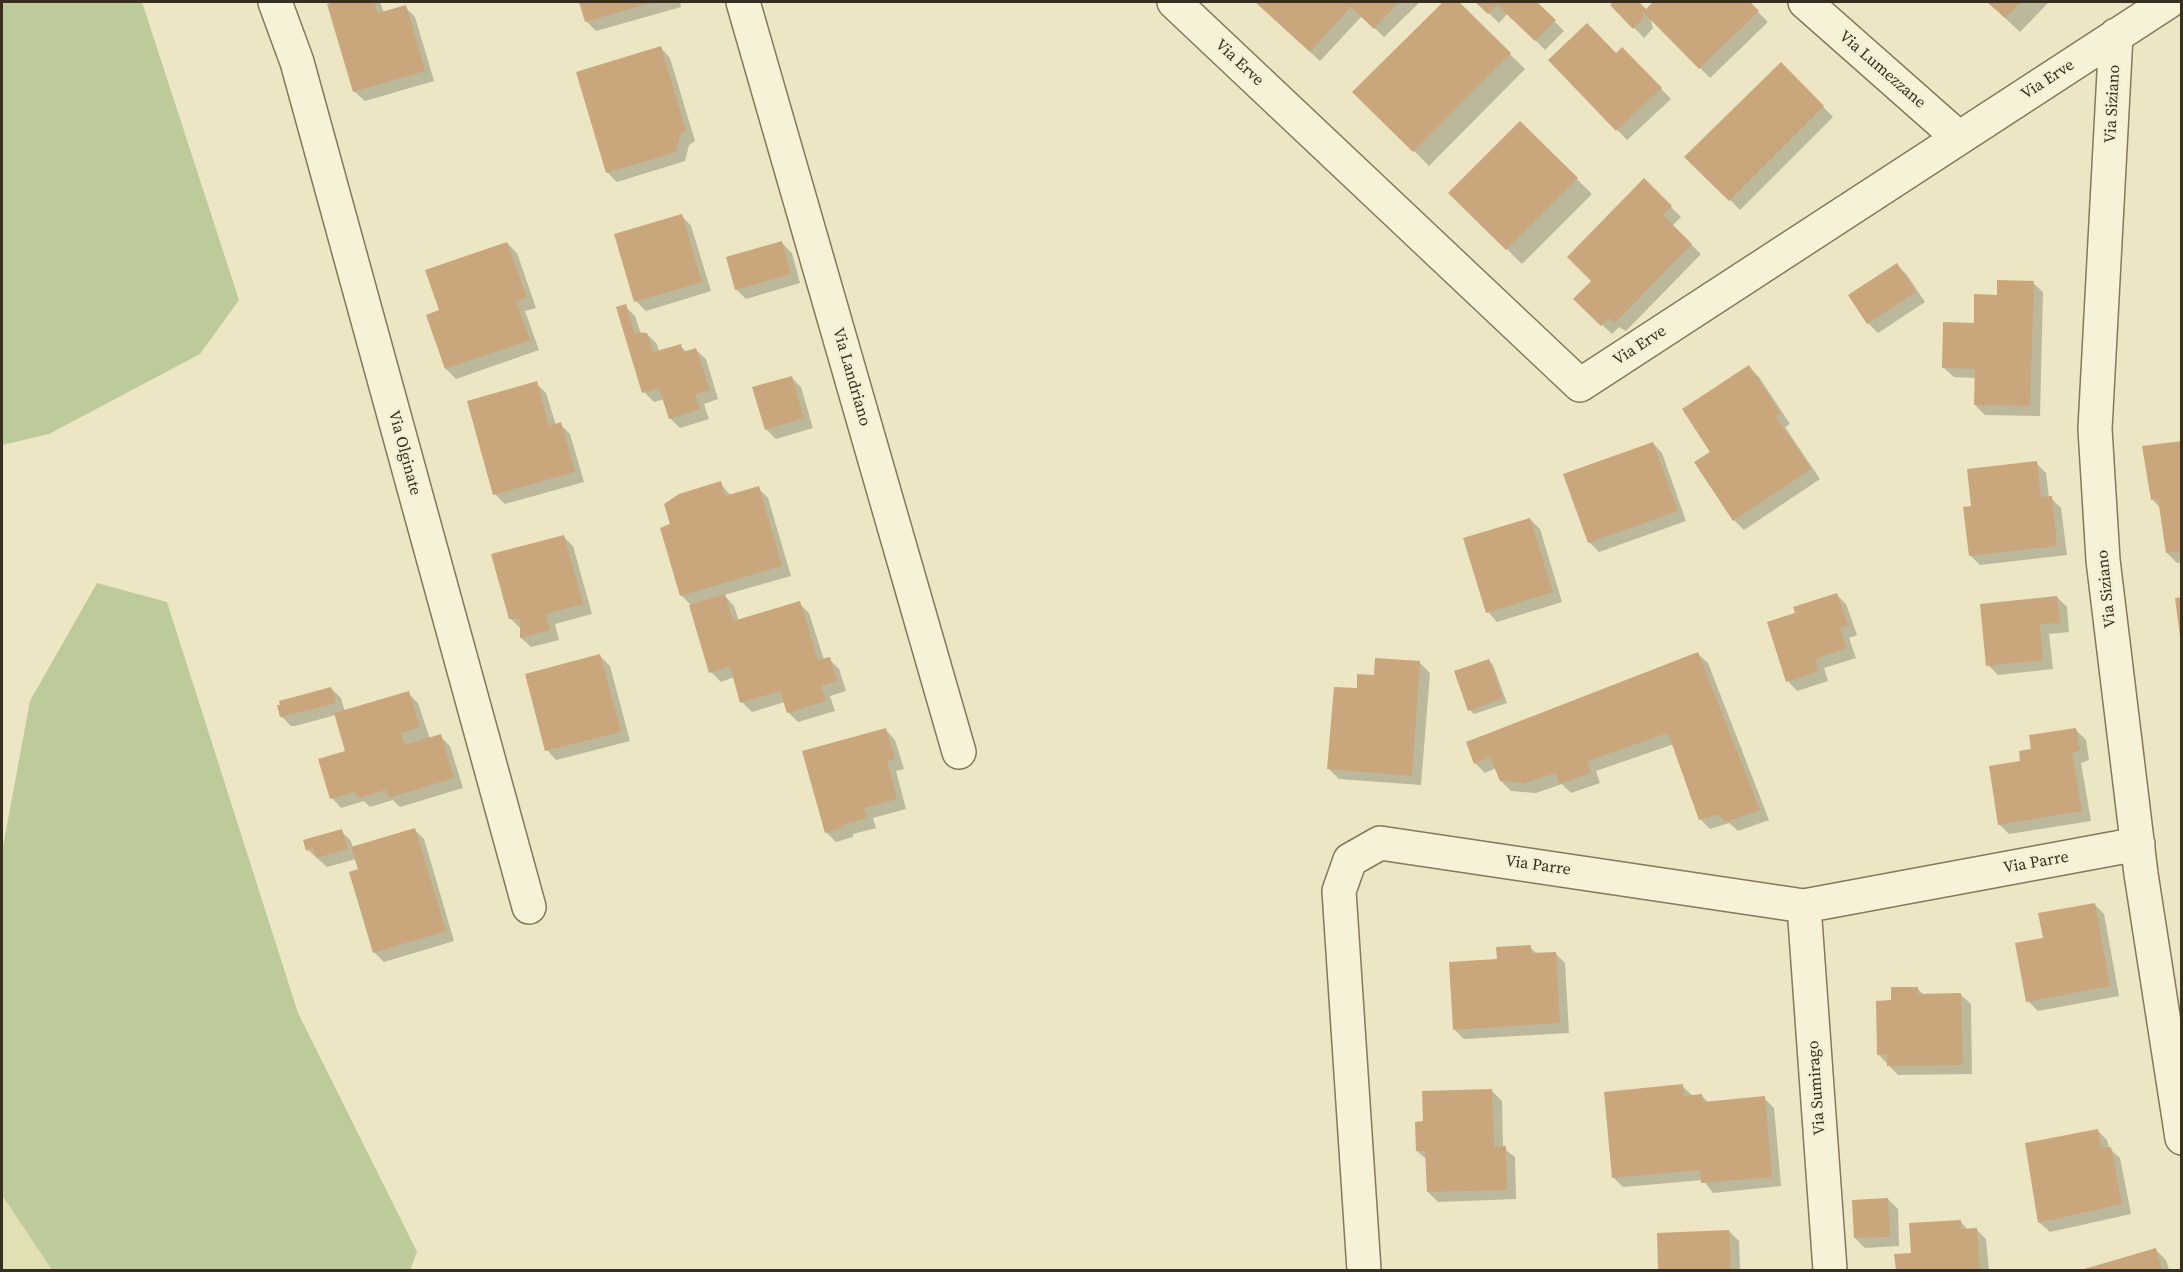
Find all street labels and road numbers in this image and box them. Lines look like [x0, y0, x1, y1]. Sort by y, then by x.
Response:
street label: Via Lumezzane [1835, 27, 1929, 113]
street label: Via Erve [1211, 36, 1267, 90]
street label: Via Erve [2018, 56, 2078, 104]
street label: Via Siziano [2101, 64, 2125, 144]
street label: Via Erve [1610, 322, 1670, 370]
street label: Via Landriano [828, 326, 874, 428]
street label: Via Olginate [383, 408, 425, 498]
street label: Via Siziano [2093, 549, 2121, 629]
street label: Via Parre [2002, 848, 2070, 878]
street label: Via Parre [1504, 852, 1572, 880]
street label: Via Sumirago [1804, 1040, 1830, 1136]

